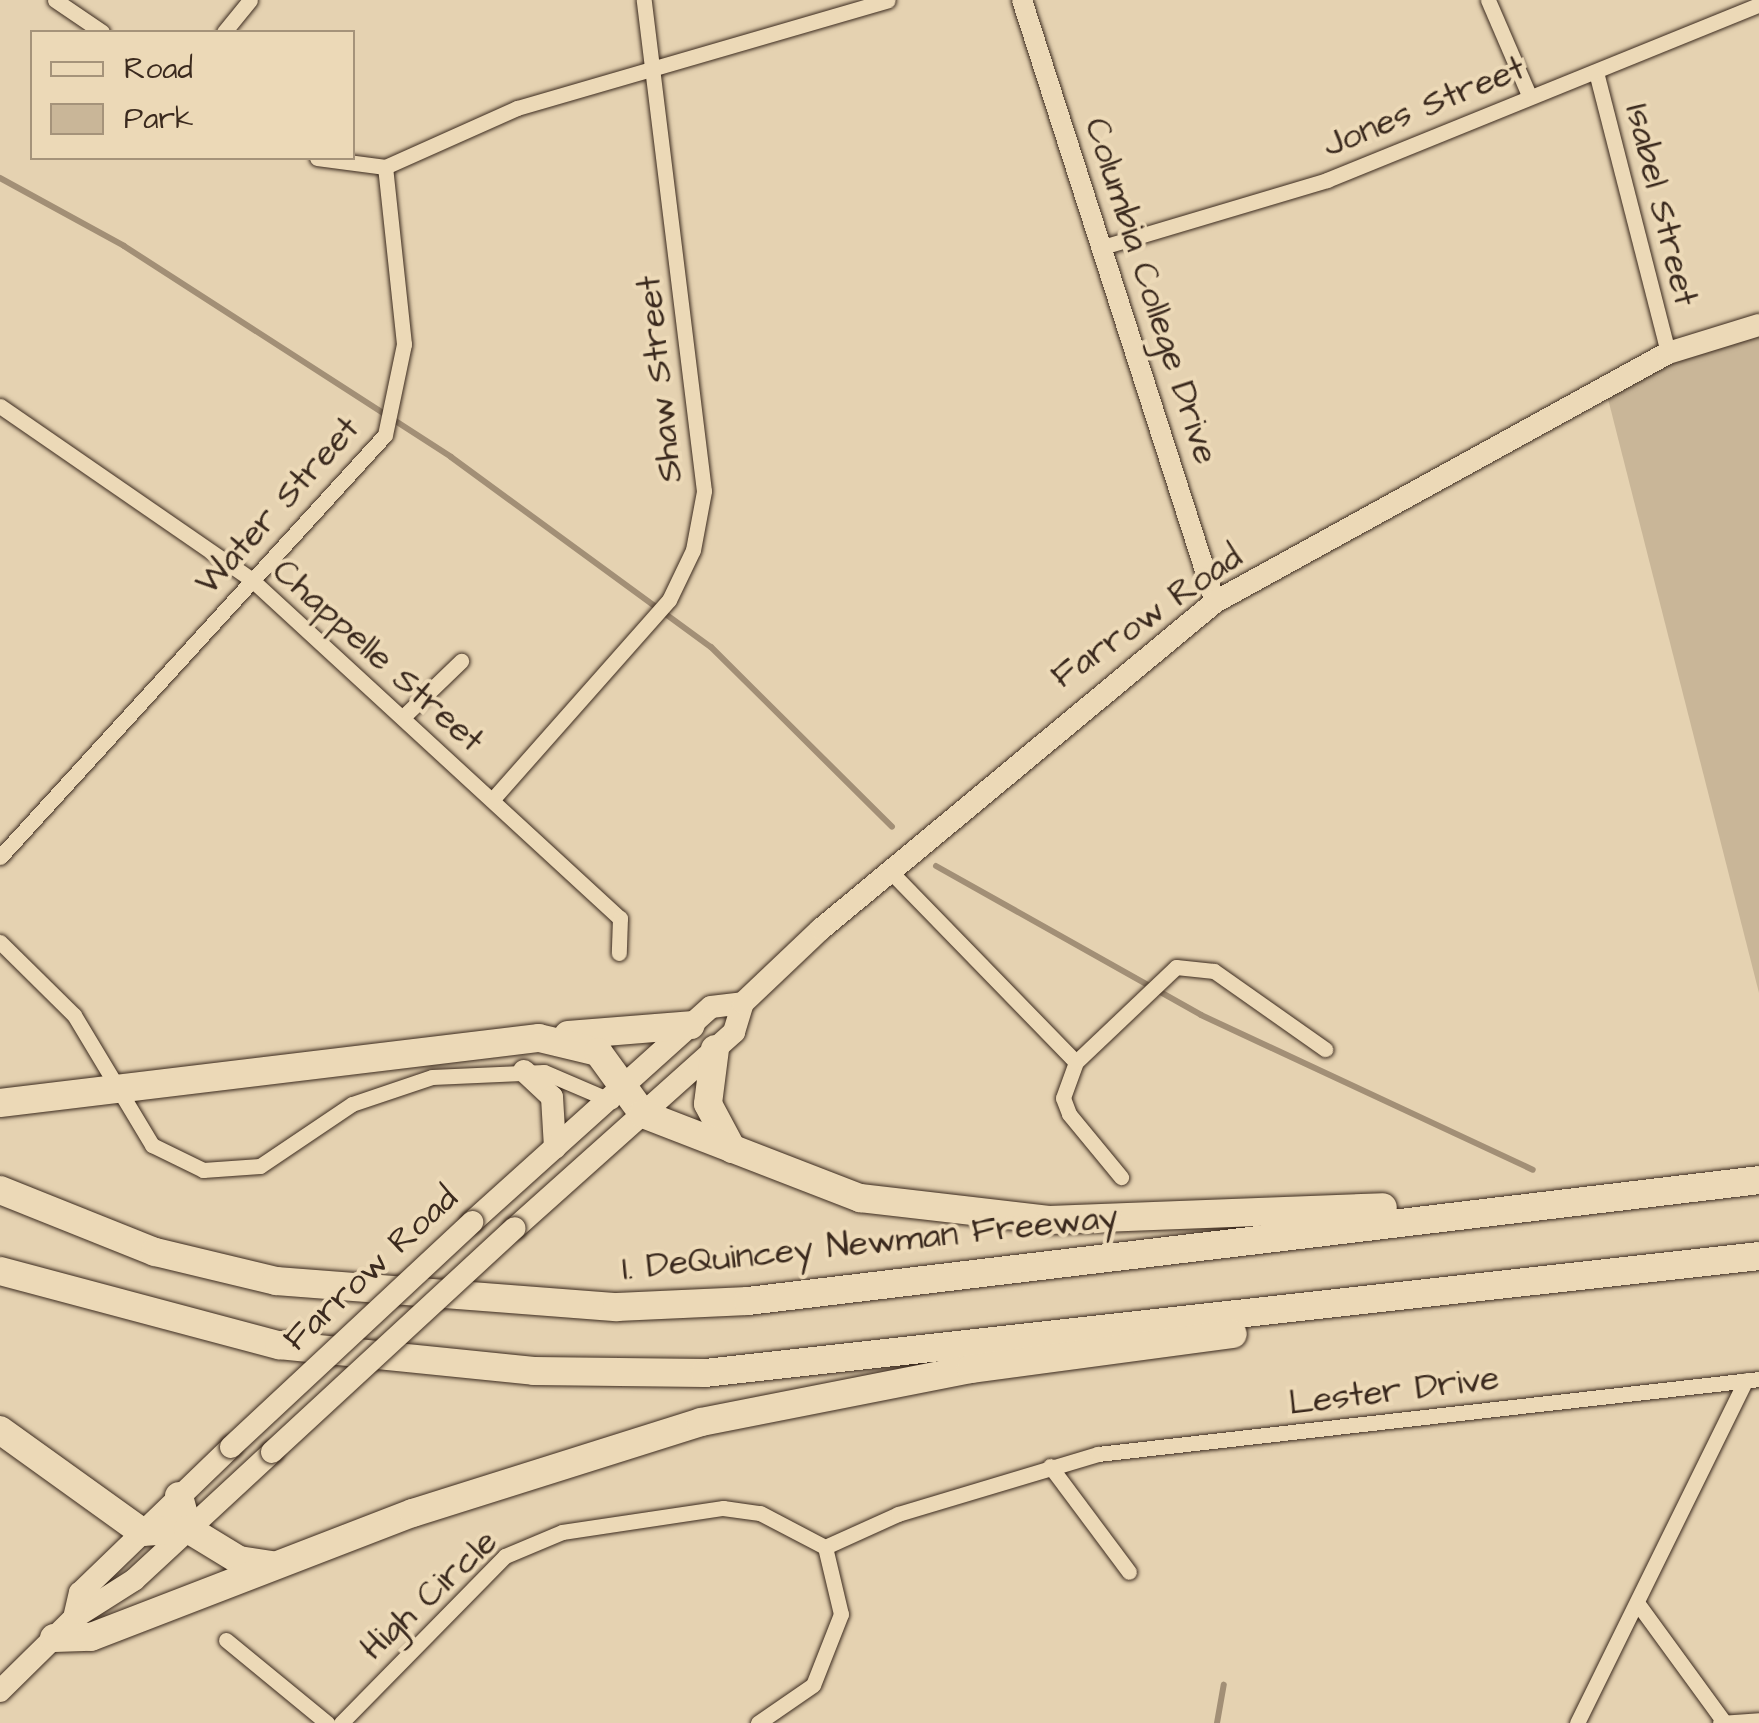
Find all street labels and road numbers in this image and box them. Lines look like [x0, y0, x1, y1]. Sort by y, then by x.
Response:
street label: Jones Street [1317, 47, 1531, 167]
street label: Isabel Street [1616, 100, 1706, 310]
street label: Columbia College Drive [1075, 113, 1227, 469]
street label: Shaw Street [628, 273, 692, 485]
street label: Water Street [187, 408, 369, 604]
street label: Farrow Road [1044, 536, 1250, 698]
street label: Chappelle Street [264, 550, 492, 762]
street label: Farrow Road [275, 1178, 467, 1360]
street label: I. DeQuincey Newman Freeway [620, 1196, 1120, 1290]
street label: Lester Drive [1286, 1357, 1502, 1425]
street label: High Circle [352, 1521, 506, 1669]

